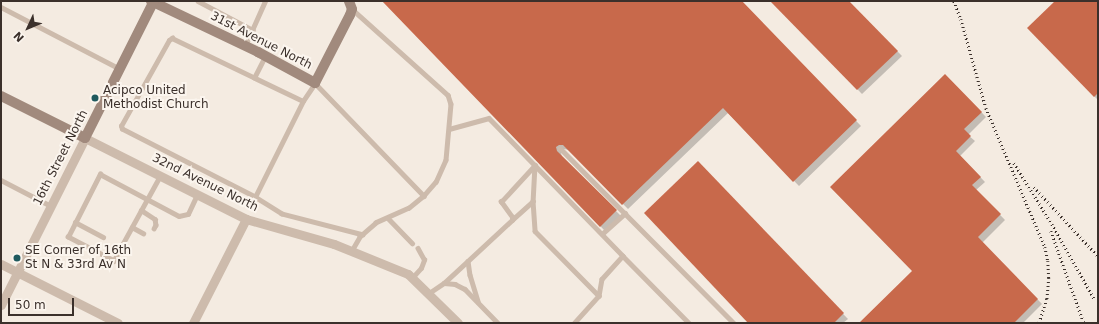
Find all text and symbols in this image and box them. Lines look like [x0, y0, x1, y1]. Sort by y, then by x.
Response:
north arrow [8, 8, 48, 48]
street label: 31st Avenue North [208, 9, 314, 73]
text: N [11, 29, 27, 45]
place label: Acipco United Methodist Church [103, 84, 209, 112]
marker: Acipco United Methodist Church [90, 93, 100, 103]
street label: 16th Street North [31, 108, 91, 208]
street label: 32nd Avenue North [150, 151, 260, 215]
place label: SE Corner of 16th St N & 33rd Av N [25, 244, 131, 272]
marker: SE Corner of 16th St N & 33rd Av N [12, 253, 22, 263]
scale bar [10, 290, 76, 316]
text: 50 m [15, 298, 46, 312]

